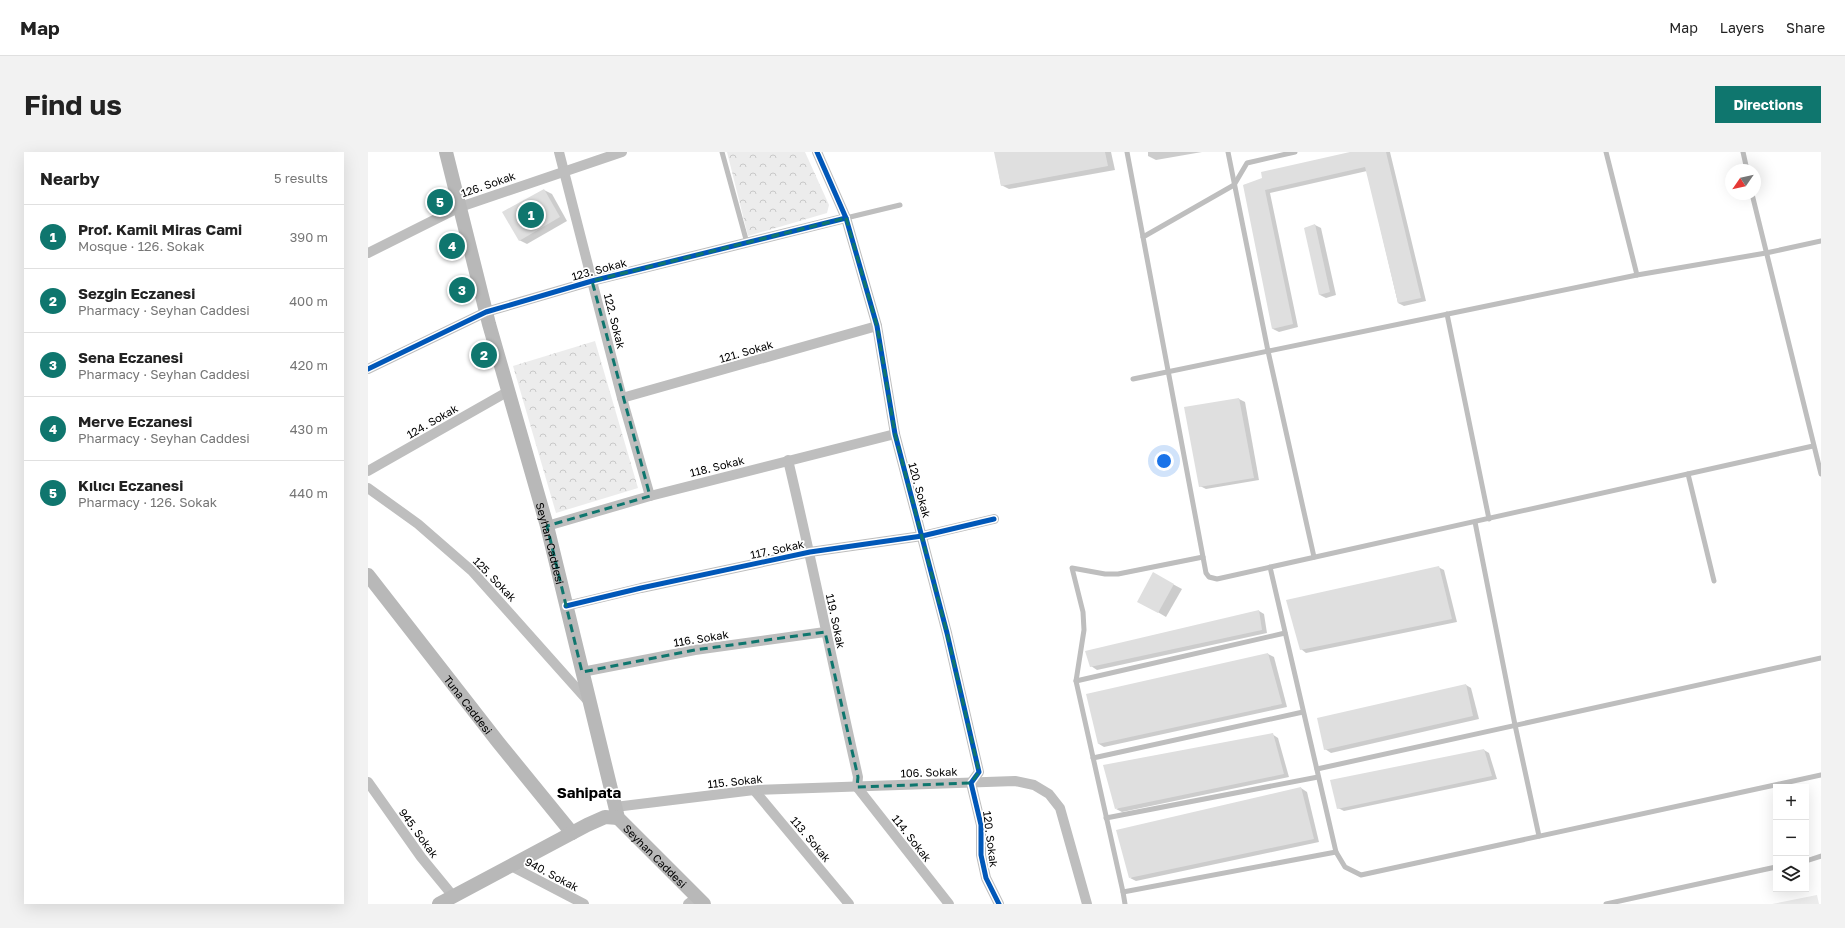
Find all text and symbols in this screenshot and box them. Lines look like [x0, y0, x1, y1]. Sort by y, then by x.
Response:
text: Map [20, 16, 60, 39]
text: Map [1669, 19, 1698, 36]
text: Layers [1720, 19, 1764, 36]
text: Share [1786, 19, 1825, 36]
button: Directions [1715, 86, 1821, 123]
text: Find us [24, 88, 122, 121]
north arrow [1725, 164, 1761, 200]
text: Nearby [40, 168, 100, 189]
street label: 126. Sokak [459, 169, 517, 199]
text: 5 results [274, 170, 328, 186]
pin: 5 [427, 187, 453, 217]
pin: 1 [518, 200, 544, 230]
text: Prof. Kamil Miras Cami [78, 220, 242, 238]
text: 1 [50, 229, 56, 245]
text: 390 m [290, 229, 328, 245]
pin: 4 [439, 231, 465, 261]
text: Mosque · 126. Sokak [78, 238, 205, 254]
street label: 123. Sokak [570, 255, 628, 283]
pin: 3 [449, 275, 475, 305]
text: Sezgin Eczanesi [78, 284, 195, 302]
street label: 122. Sokak [602, 292, 628, 350]
text: 2 [49, 293, 57, 309]
text: 400 m [289, 293, 328, 309]
text: Pharmacy · Seyhan Caddesi [78, 302, 250, 318]
street label: 121. Sokak [718, 337, 774, 365]
pin: 2 [471, 340, 497, 370]
text: Sena Eczanesi [78, 348, 183, 366]
text: 3 [49, 357, 57, 373]
text: 420 m [290, 357, 328, 373]
text: Pharmacy · Seyhan Caddesi [78, 366, 250, 382]
street label: 124. Sokak [404, 401, 460, 441]
text: Merve Eczanesi [78, 412, 192, 430]
text: 4 [49, 421, 57, 437]
text: 430 m [290, 421, 328, 437]
text: Pharmacy · Seyhan Caddesi [78, 430, 250, 446]
your location [1154, 451, 1174, 471]
street label: 118. Sokak [688, 453, 746, 479]
street label: 120. Sokak [906, 461, 934, 519]
text: Kılıcı Eczanesi [78, 476, 183, 494]
text: 5 [49, 485, 57, 501]
text: 440 m [289, 485, 328, 501]
text: Pharmacy · 126. Sokak [78, 494, 217, 510]
street label: Seyhan Caddesi [534, 501, 567, 586]
street label: 117. Sokak [749, 537, 805, 561]
street label: 125. Sokak [471, 554, 519, 604]
street label: 119. Sokak [824, 592, 848, 650]
street label: 116. Sokak [673, 627, 729, 649]
street label: Tuna Caddesi [442, 673, 496, 736]
street label: 106. Sokak [900, 765, 958, 779]
street label: 115. Sokak [707, 772, 763, 790]
district label: Sahipata [557, 783, 622, 801]
map controls [1773, 784, 1809, 892]
button: + [1773, 784, 1809, 820]
street label: 945. Sokak [397, 806, 441, 860]
street label: 120. Sokak [981, 810, 1001, 868]
street label: 114. Sokak [890, 812, 934, 864]
street label: 113. Sokak [788, 814, 834, 864]
button: − [1773, 820, 1809, 856]
street label: Seyhan Caddesi [621, 821, 690, 890]
street label: 940. Sokak [523, 855, 581, 893]
button: layers [1773, 856, 1809, 892]

